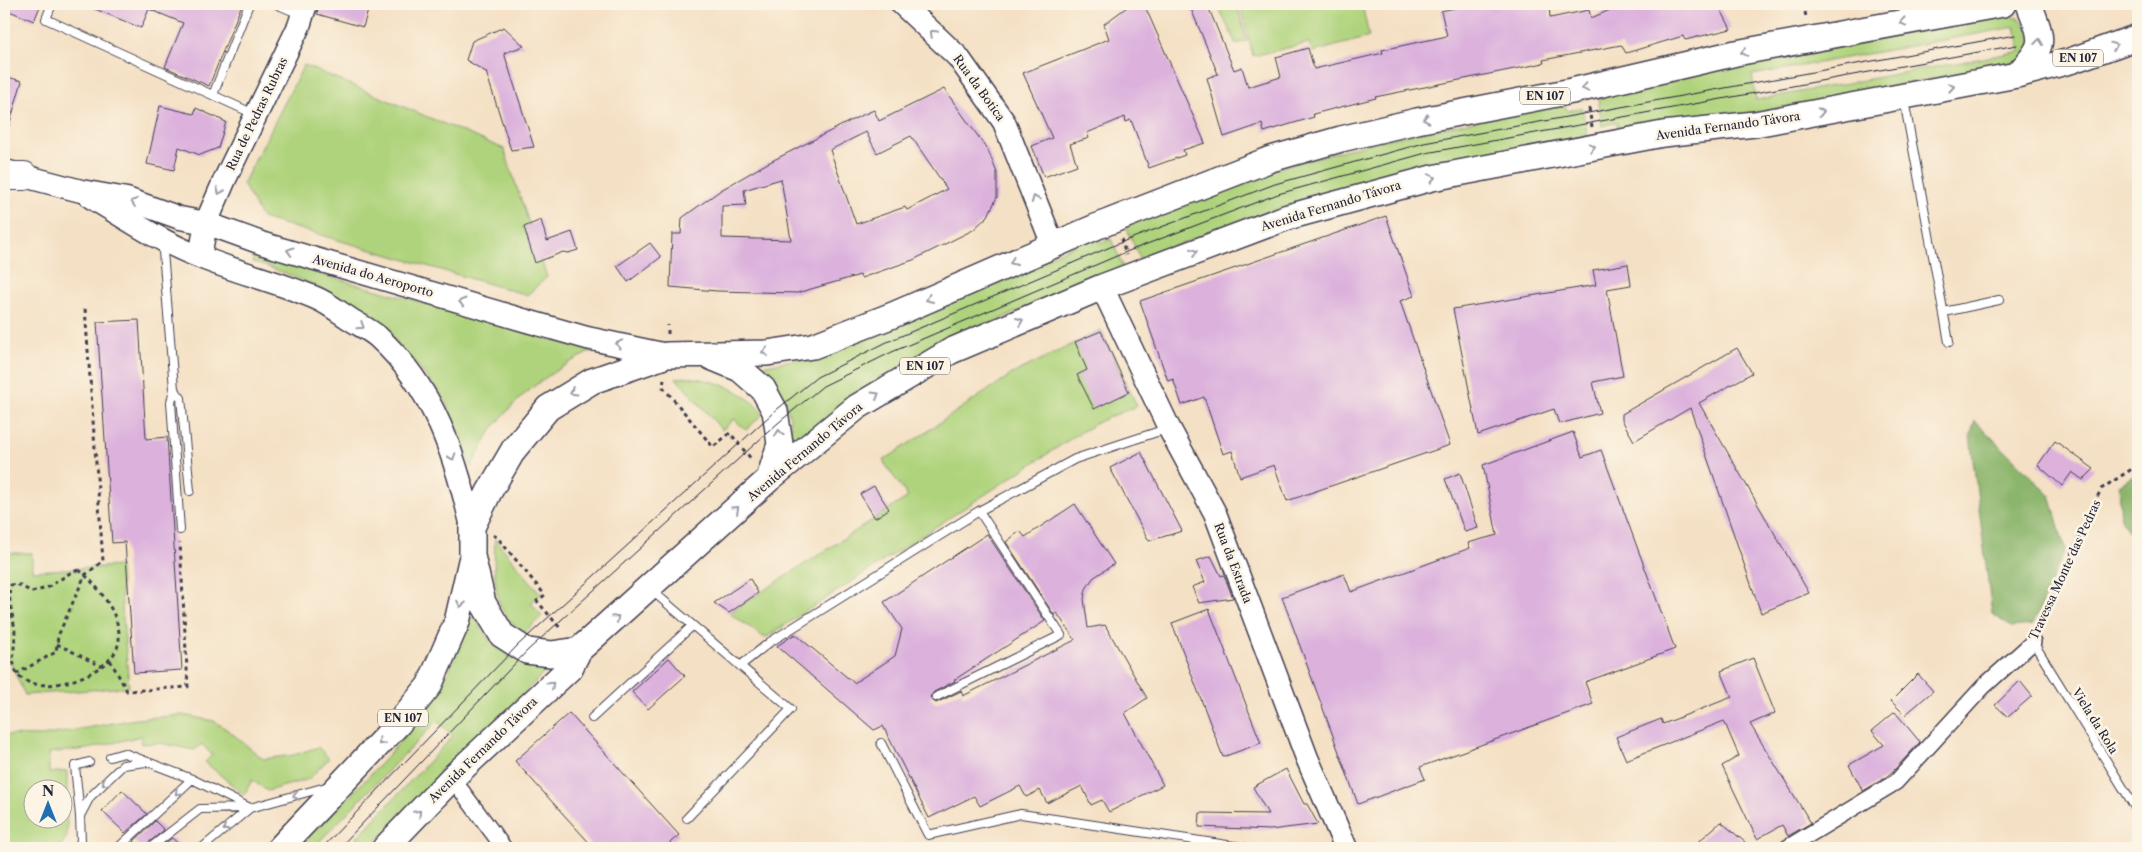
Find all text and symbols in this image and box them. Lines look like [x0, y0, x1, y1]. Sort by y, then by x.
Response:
one-way arrow [1899, 17, 1908, 27]
one-way arrow [930, 30, 939, 39]
one-way arrow [2033, 38, 2044, 46]
one-way arrow [2109, 42, 2118, 52]
one-way arrow [1739, 46, 1748, 57]
road number: EN 107 [2053, 49, 2103, 66]
street label: Rua da Botica [950, 52, 1009, 124]
street label: Rua de Pedras Rubras [223, 55, 291, 173]
one-way arrow [1581, 82, 1590, 93]
one-way arrow [1947, 83, 1956, 93]
road number: EN 107 [1520, 88, 1570, 104]
one-way arrow [1817, 107, 1826, 117]
street label: Avenida Fernando Távora [1654, 108, 1802, 143]
one-way arrow [1421, 113, 1430, 124]
one-way arrow [1587, 142, 1596, 153]
one-way arrow [1428, 173, 1437, 184]
street label: Avenida Fernando Távora [1258, 177, 1403, 234]
one-way arrow [215, 186, 226, 195]
one-way arrow [1031, 196, 1041, 204]
one-way arrow [130, 198, 139, 208]
one-way arrow [286, 247, 294, 257]
one-way arrow [1189, 248, 1198, 259]
street label: Avenida do Aeroporto [310, 251, 435, 300]
one-way arrow [1009, 256, 1018, 267]
one-way arrow [925, 293, 934, 304]
one-way arrow [459, 298, 467, 308]
one-way arrow [1015, 317, 1024, 328]
one-way arrow [356, 320, 365, 330]
one-way arrow [615, 340, 624, 350]
one-way arrow [760, 347, 768, 358]
road number: EN 107 [900, 358, 950, 374]
one-way arrow [570, 386, 579, 396]
one-way arrow [871, 392, 880, 402]
street label: Avenida Fernando Távora [743, 399, 866, 505]
one-way arrow [774, 428, 785, 436]
one-way arrow [446, 452, 456, 461]
street label: Travessa Monte das Pedras [2025, 497, 2104, 642]
one-way arrow [731, 506, 740, 515]
street label: Rua da Estrada [1211, 521, 1256, 606]
one-way arrow [456, 599, 467, 608]
one-way arrow [610, 615, 619, 624]
one-way arrow [546, 682, 555, 691]
street label: Viela da Rola [2069, 684, 2122, 757]
street label: Avenida Fernando Távora [424, 693, 541, 806]
road number: EN 107 [378, 710, 428, 726]
one-way arrow [378, 736, 387, 745]
one-way arrow [102, 777, 111, 786]
north arrow [22, 780, 72, 830]
text: N [42, 782, 54, 800]
one-way arrow [175, 786, 184, 795]
one-way arrow [291, 790, 300, 801]
one-way arrow [412, 810, 421, 819]
one-way arrow [223, 822, 232, 831]

